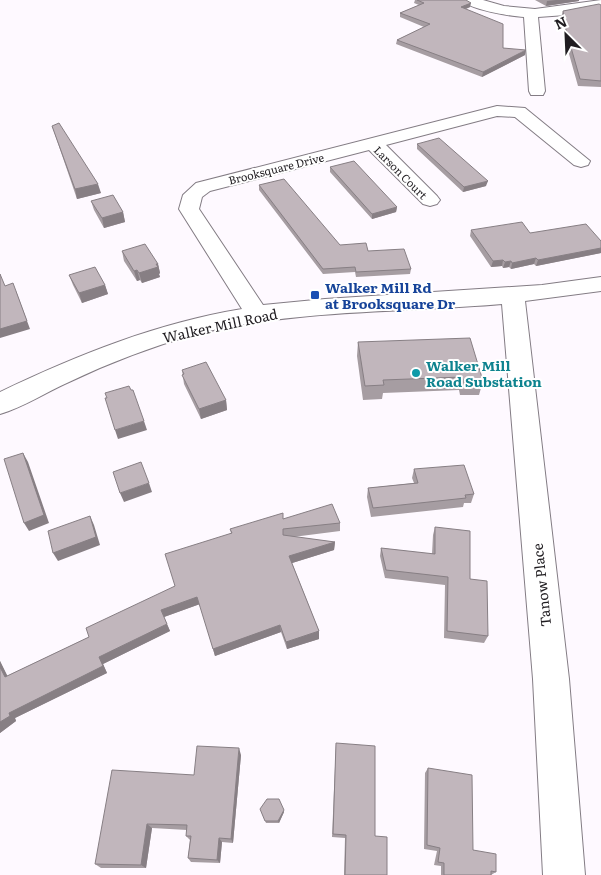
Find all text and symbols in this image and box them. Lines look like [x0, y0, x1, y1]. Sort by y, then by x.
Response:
north arrow [541, 10, 591, 60]
text: N [551, 11, 570, 34]
street label: Larson Court [371, 142, 432, 203]
street label: Brooksquare Drive [227, 148, 326, 188]
place label: Walker Mill Rd at Brooksquare Dr [325, 277, 456, 313]
marker: Walker Mill Rd at Brooksquare Dr [309, 289, 321, 301]
street label: Walker Mill Road [161, 303, 280, 347]
place label: Walker Mill Road Substation [426, 355, 542, 391]
marker: Walker Mill Road Substation [410, 367, 422, 379]
street label: Tanow Place [527, 542, 555, 628]

